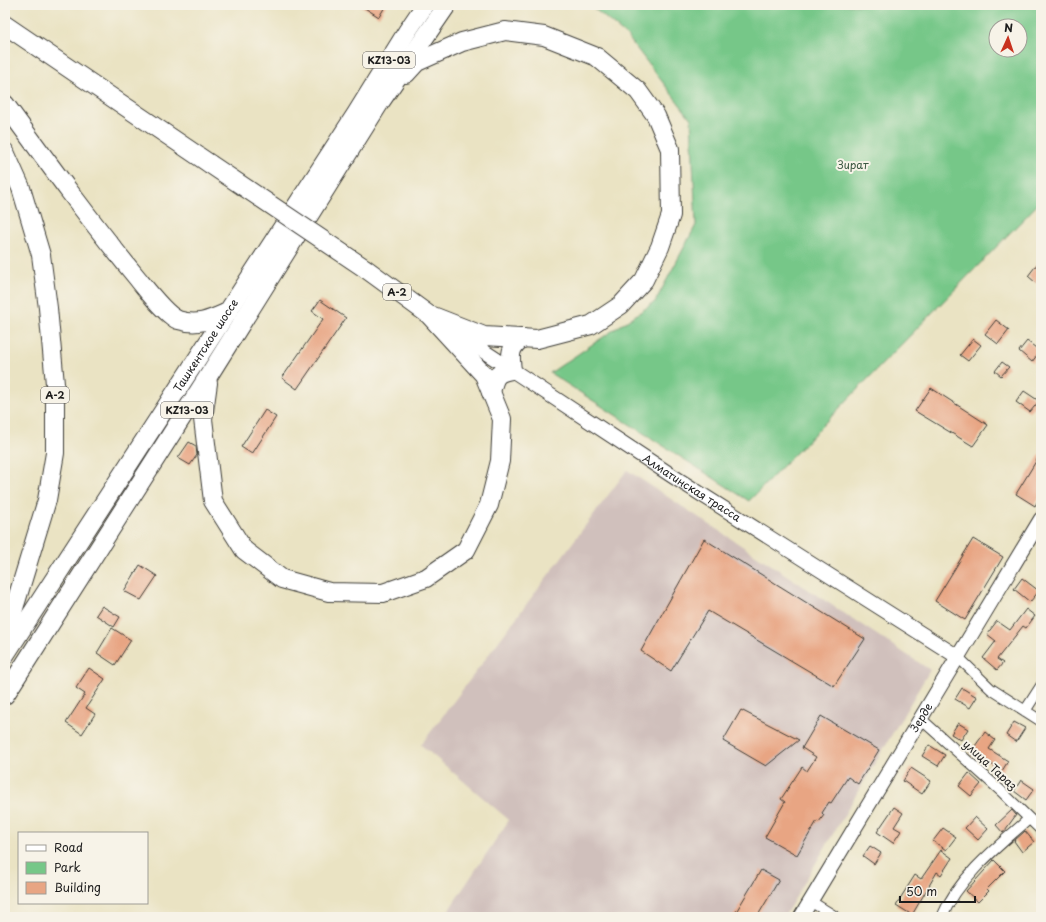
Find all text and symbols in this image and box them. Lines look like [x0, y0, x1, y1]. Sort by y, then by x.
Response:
north arrow [988, 18, 1028, 58]
text: N [1004, 19, 1014, 36]
road number: KZ13-03 [363, 52, 415, 68]
park label: Зират [838, 156, 869, 173]
road number: A-2 [383, 284, 411, 300]
street label: Ташкентское шоссе [169, 295, 242, 395]
road number: A-2 [41, 387, 69, 403]
road number: KZ13-03 [161, 402, 213, 418]
street label: Алматинская трасса [640, 450, 745, 526]
street label: Зерде [905, 699, 936, 736]
street label: улица Тараз [959, 736, 1021, 794]
legend [18, 832, 148, 904]
text: Road [54, 838, 83, 856]
text: Park [54, 858, 81, 876]
text: Building [54, 878, 101, 896]
scale bar [900, 878, 975, 904]
text: 50 m [906, 882, 937, 900]

